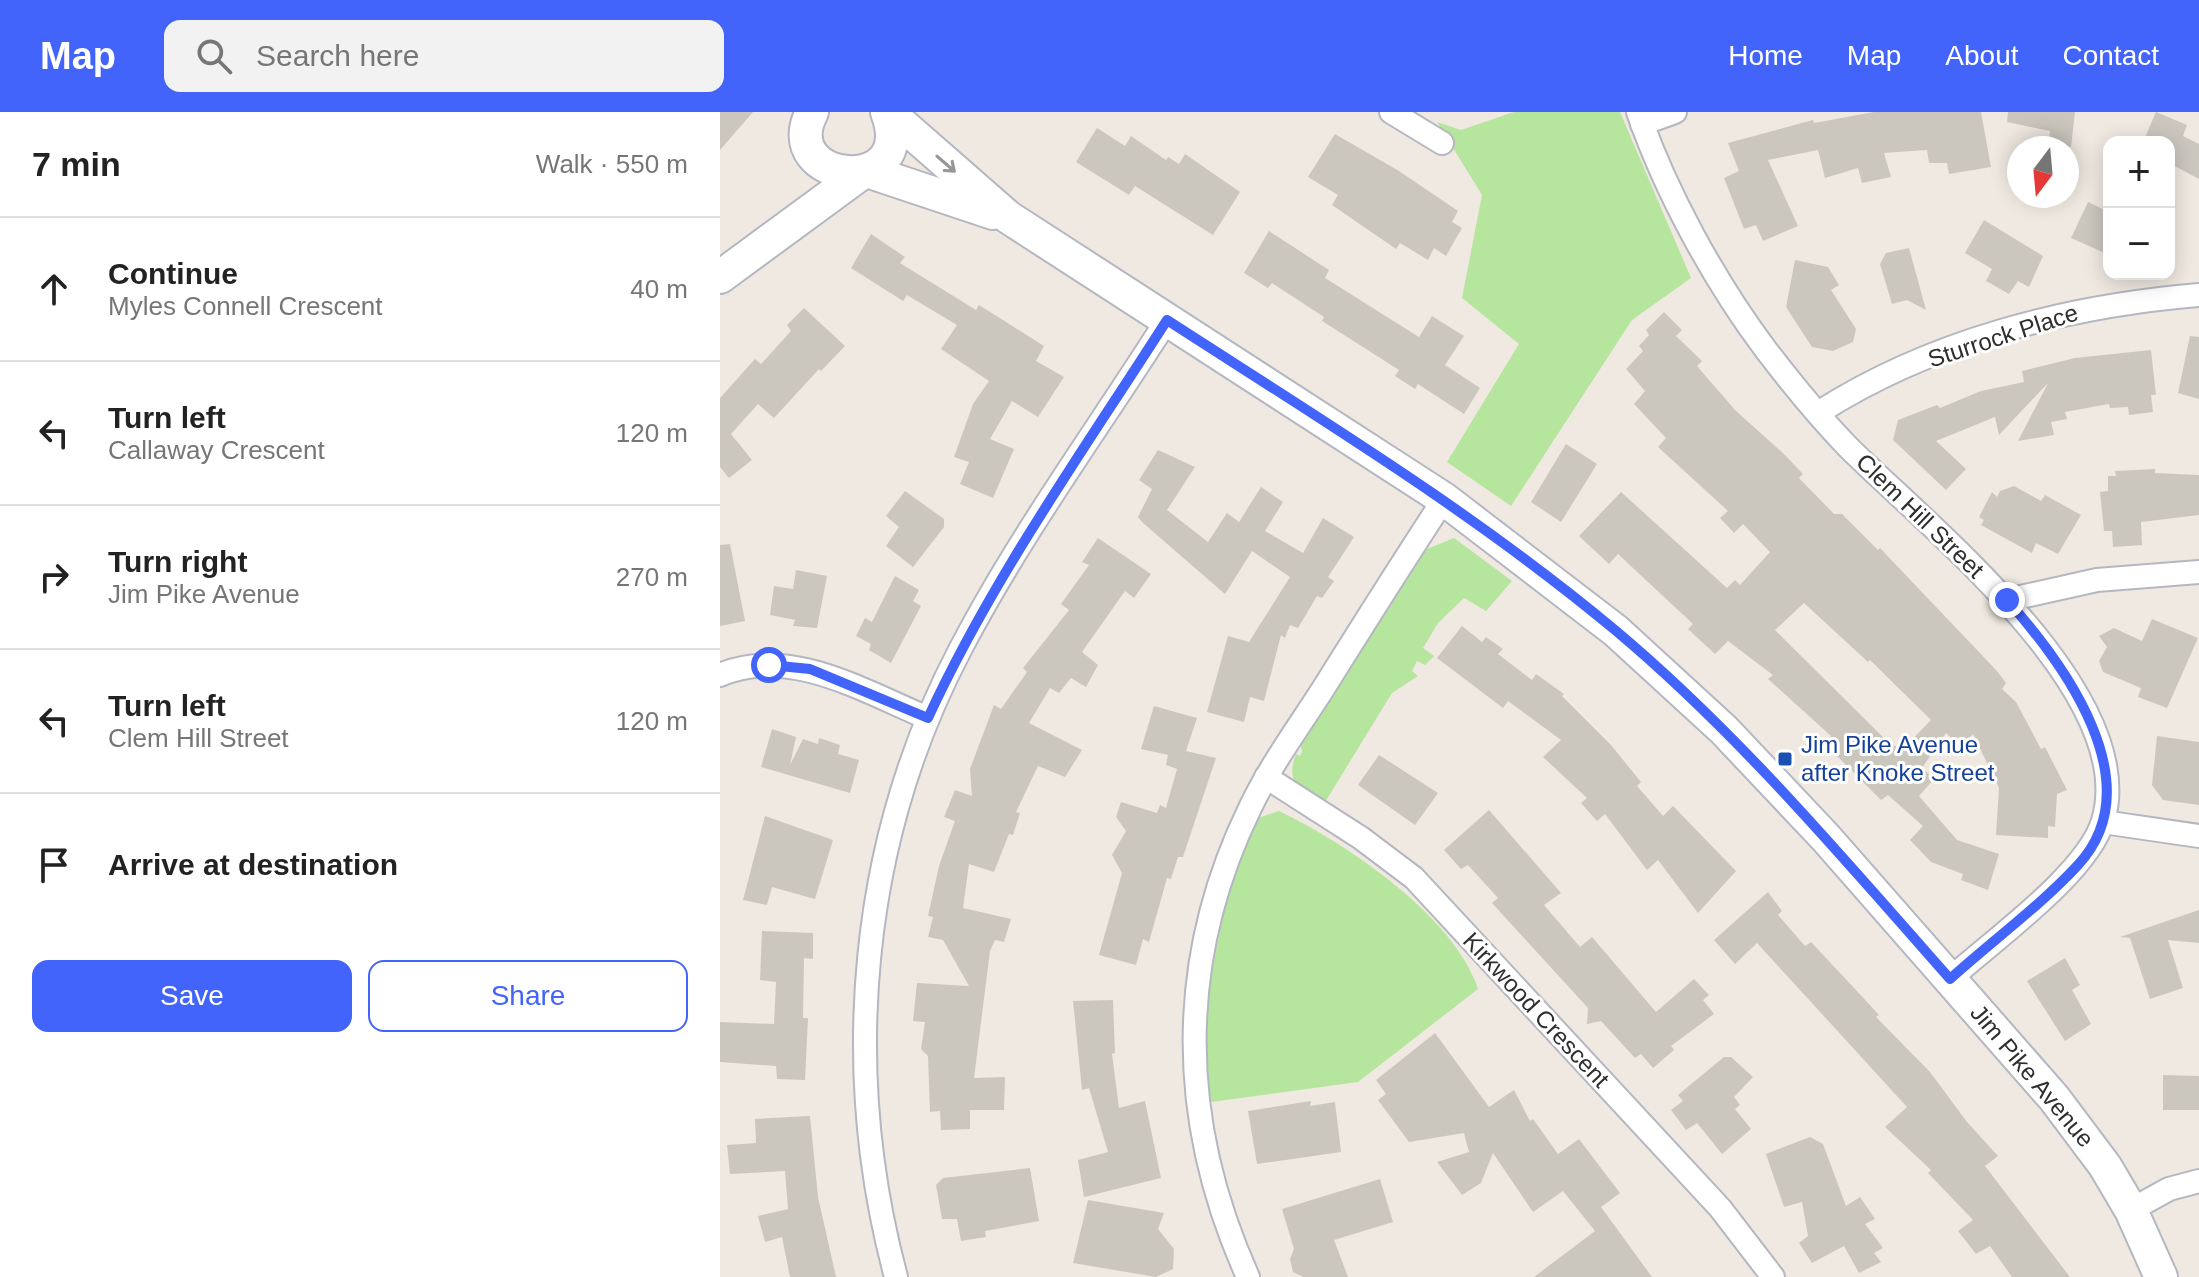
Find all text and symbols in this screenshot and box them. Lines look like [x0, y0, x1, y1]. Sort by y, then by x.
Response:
search box [164, 20, 724, 92]
icon: search [192, 34, 236, 78]
text: Map [40, 35, 116, 77]
text: Search here [256, 39, 419, 72]
text: Home [1728, 40, 1803, 71]
text: Map [1847, 40, 1901, 71]
text: About [1945, 40, 2019, 71]
text: Contact [2063, 40, 2159, 71]
north arrow [2007, 136, 2079, 208]
map controls [2103, 136, 2175, 280]
button: + [2103, 136, 2175, 208]
text: 7 min [32, 145, 121, 183]
text: Walk · 550 m [536, 149, 688, 179]
one-way arrow [936, 154, 956, 172]
button: − [2103, 208, 2175, 280]
text: Continue [108, 257, 238, 290]
icon: ahead [32, 267, 76, 311]
text: 40 m [630, 274, 688, 304]
text: Myles Connell Crescent [108, 291, 383, 321]
street label: Sturrock Place [1924, 299, 2081, 372]
text: Turn left [108, 401, 226, 434]
icon: left [32, 411, 76, 455]
text: 120 m [616, 418, 688, 448]
text: Callaway Crescent [108, 435, 325, 465]
street label: Clem Hill Street [1851, 448, 1990, 583]
text: Turn right [108, 545, 247, 578]
icon: right [32, 555, 76, 599]
text: 270 m [616, 562, 688, 592]
text: Jim Pike Avenue [108, 579, 300, 609]
route end [1989, 582, 2025, 618]
route start [751, 647, 787, 683]
text: Turn left [108, 689, 226, 722]
icon: left [32, 699, 76, 743]
text: 120 m [616, 706, 688, 736]
text: Clem Hill Street [108, 723, 289, 753]
place label: Jim Pike Avenue after Knoke Street [1801, 731, 1995, 786]
marker: Jim Pike Avenue after Knoke Street [1776, 750, 1794, 768]
icon: arrive [32, 843, 76, 887]
text: Arrive at destination [108, 848, 398, 881]
street label: Kirkwood Crescent [1458, 927, 1615, 1093]
button: Save [32, 960, 352, 1032]
button: Share [368, 960, 688, 1032]
street label: Jim Pike Avenue [1965, 999, 2100, 1152]

